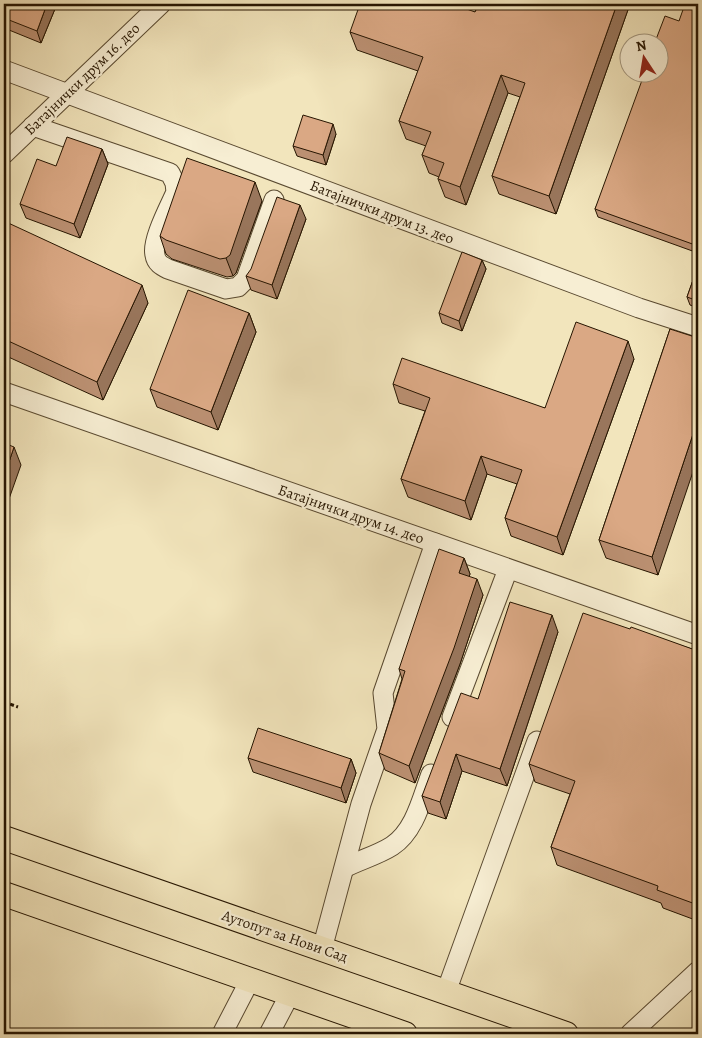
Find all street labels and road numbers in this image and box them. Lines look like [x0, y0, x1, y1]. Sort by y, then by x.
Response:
street label: Батајнички друм 16. део [20, 19, 144, 139]
street label: Батајнички друм 13. део [307, 175, 457, 249]
street label: Батајнички друм 14. део [275, 480, 427, 548]
street label: Аутопут за Нови Сад [218, 905, 351, 967]

